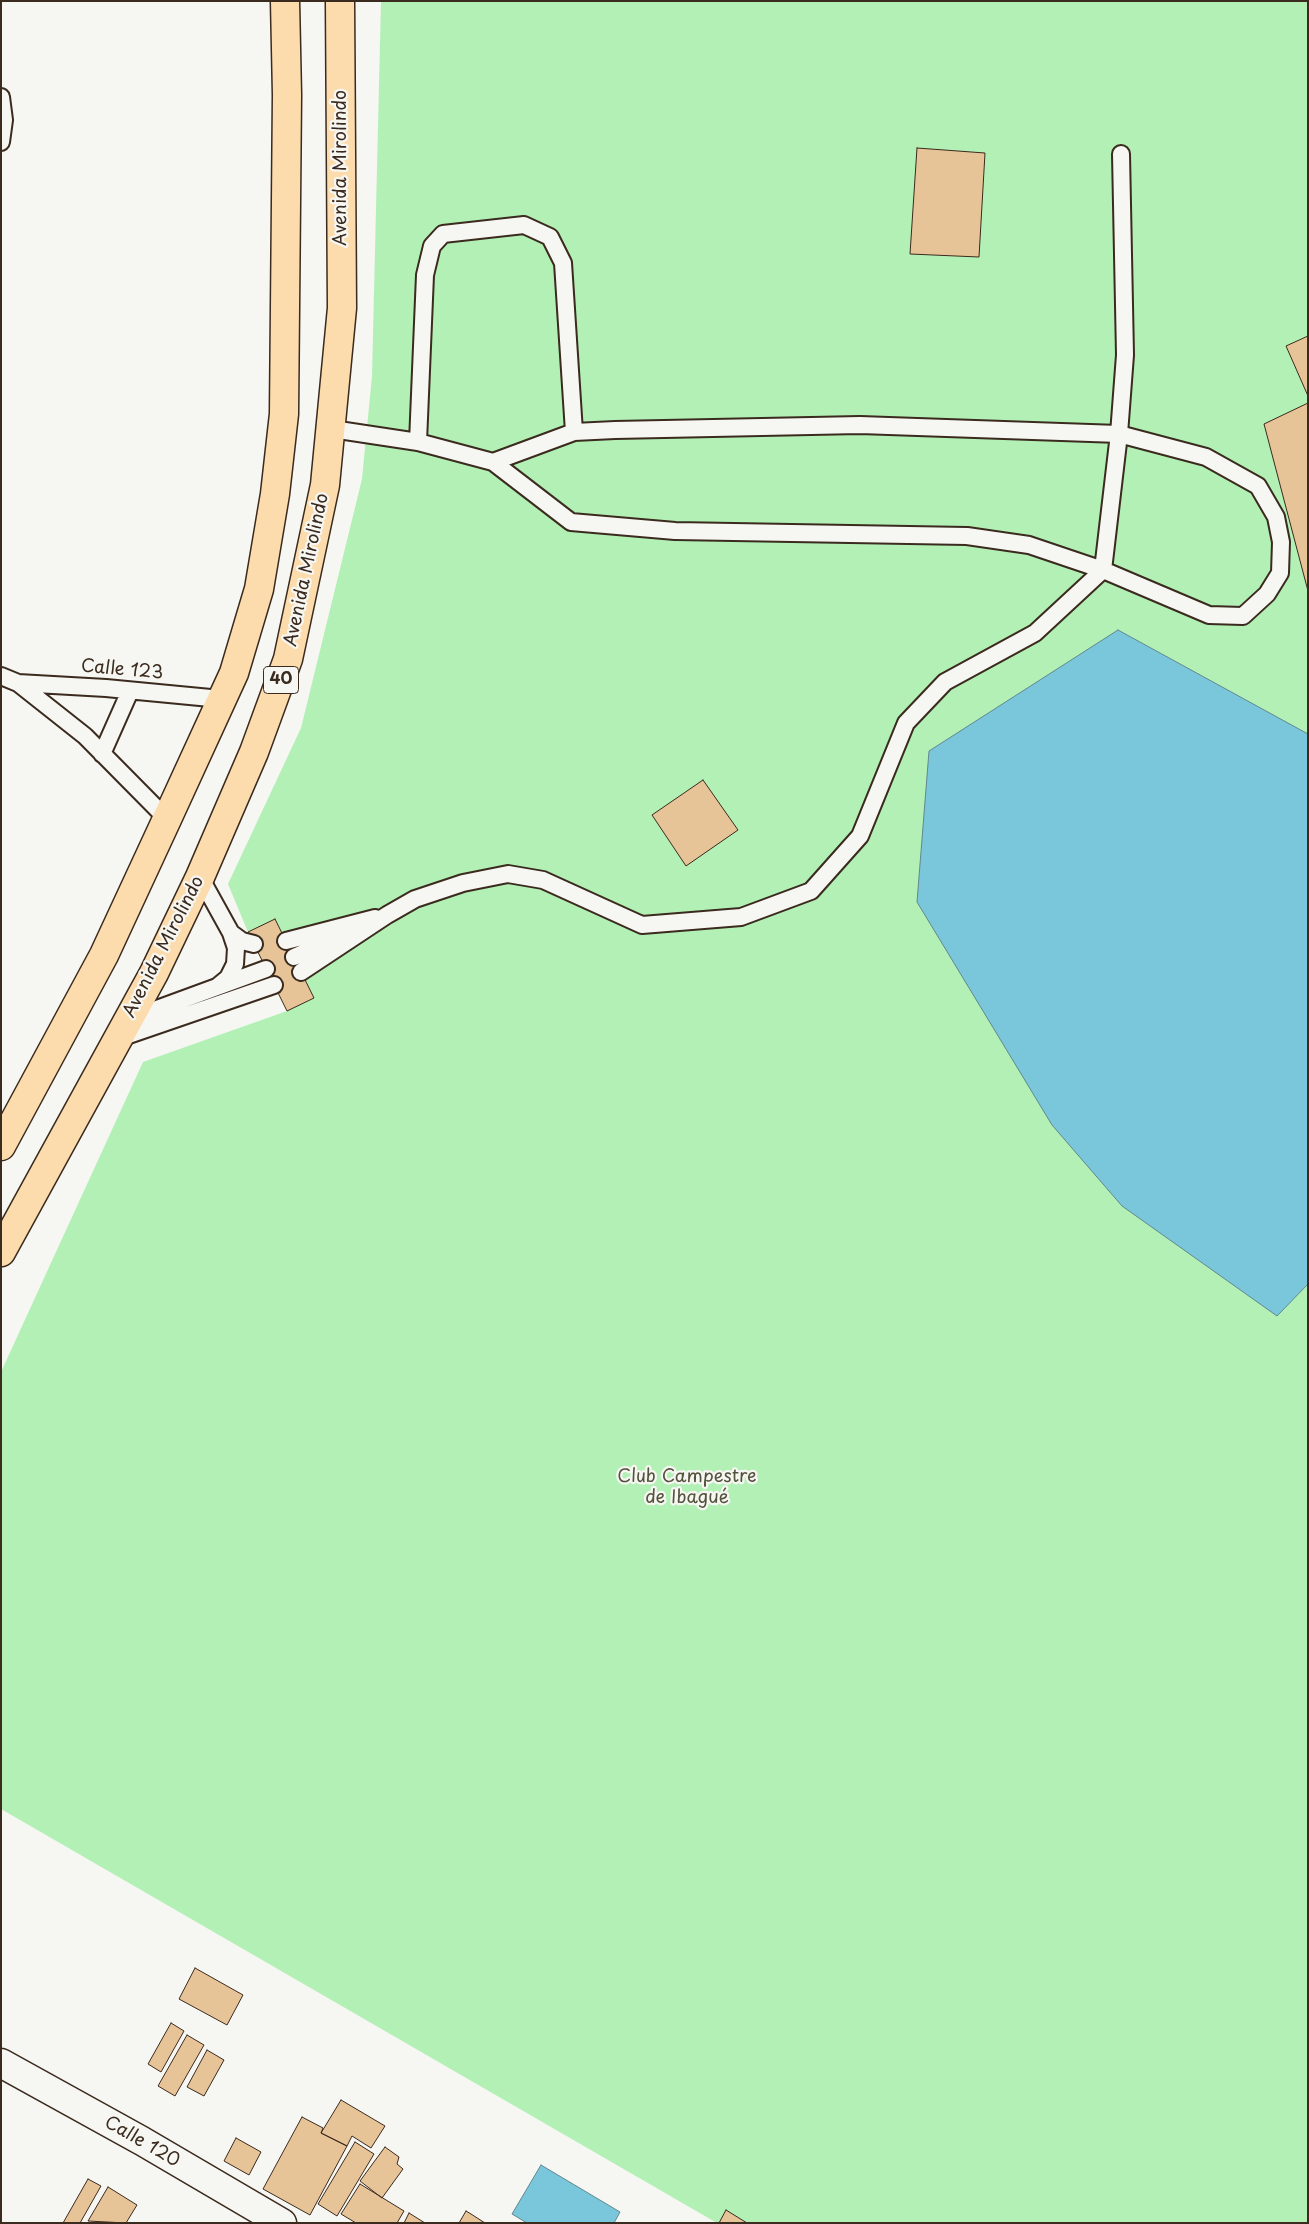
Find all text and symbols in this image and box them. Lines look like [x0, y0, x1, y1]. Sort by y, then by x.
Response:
street label: Avenida Mirolindo [330, 90, 352, 246]
street label: Avenida Mirolindo [280, 492, 334, 648]
street label: Calle 123 [80, 656, 164, 684]
road number: 40 [264, 666, 298, 694]
street label: Avenida Mirolindo [119, 873, 209, 1021]
park label: Club Campestre de Ibagué [617, 1466, 757, 1508]
street label: Calle 120 [100, 2112, 184, 2172]

